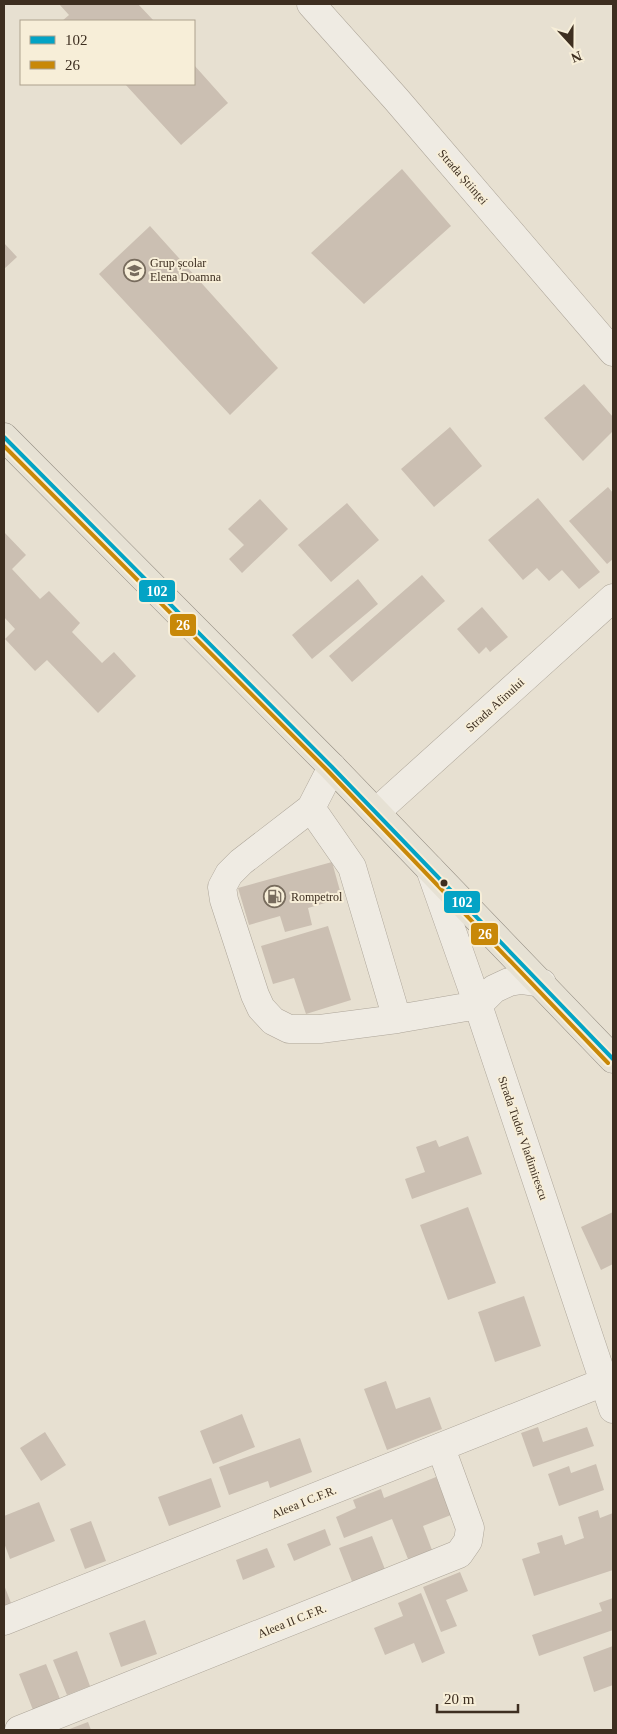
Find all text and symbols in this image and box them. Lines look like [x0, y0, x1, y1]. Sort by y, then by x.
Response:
legend [20, 20, 195, 85]
north arrow [547, 20, 597, 70]
text: 102 [65, 32, 88, 48]
text: N [569, 48, 584, 65]
text: 26 [65, 57, 81, 73]
street label: Strada Științei [435, 147, 491, 208]
place label: Grup școlar Elena Doamna [150, 256, 222, 284]
school or university icon: Grup școlar Elena Doamna [122, 258, 146, 282]
line badge: 102 [138, 579, 176, 603]
text: 102 [147, 584, 168, 599]
line badge: 26 [169, 613, 197, 637]
text: 26 [176, 618, 190, 633]
street label: Strada Afinului [463, 675, 528, 735]
unlabelled marker [439, 878, 449, 888]
fuel station icon: Rompetrol [263, 885, 287, 909]
place label: Rompetrol [291, 890, 343, 904]
line badge: 102 [443, 890, 481, 914]
text: 102 [452, 895, 473, 910]
line badge: 26 [470, 922, 499, 946]
text: 26 [478, 927, 492, 942]
street label: Strada Tudor Vladimirescu [495, 1074, 551, 1202]
street label: Aleea I C.F.R. [270, 1483, 338, 1521]
street label: Aleea II C.F.R. [256, 1601, 328, 1641]
scale bar [437, 1682, 518, 1714]
text: 20 m [444, 1691, 475, 1707]

